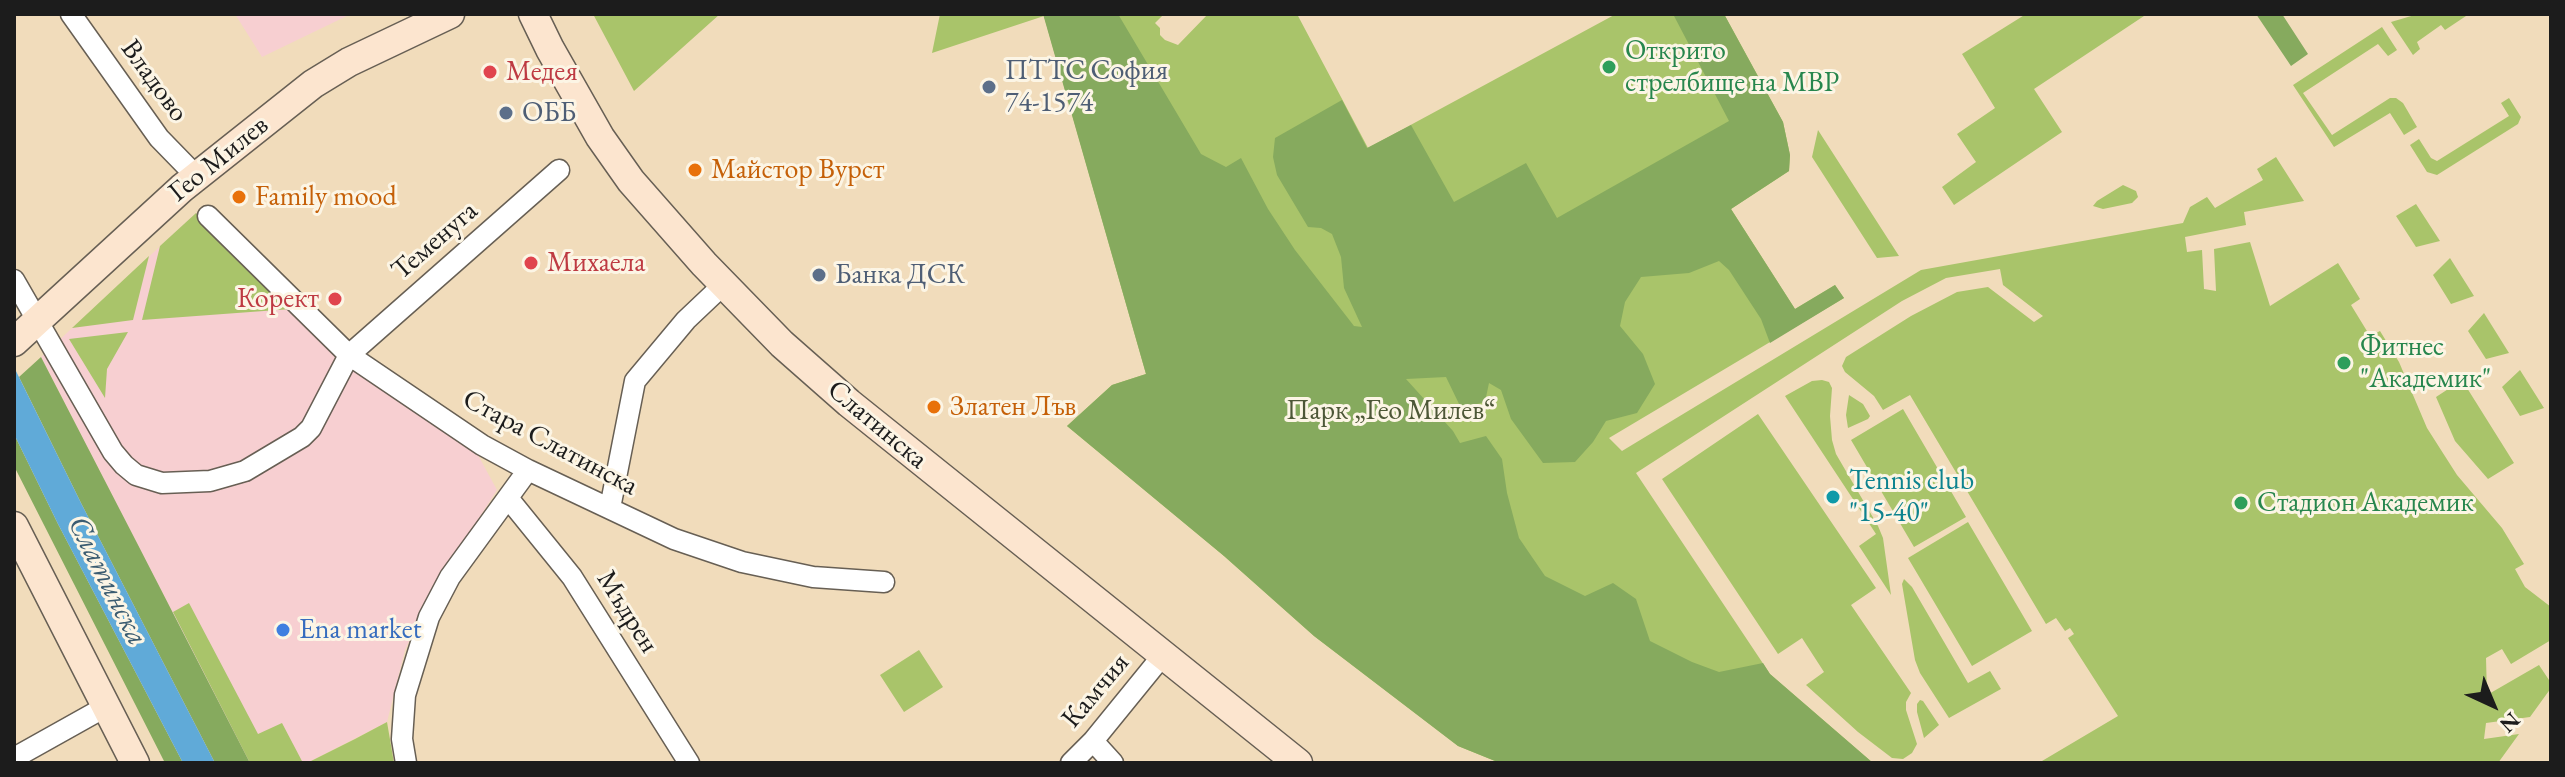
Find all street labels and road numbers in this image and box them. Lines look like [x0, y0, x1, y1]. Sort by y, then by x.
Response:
street label: Владово [113, 33, 195, 129]
street label: Гео Милев [162, 109, 276, 209]
street label: Теменуга [385, 195, 485, 287]
street label: Слатинска [820, 373, 934, 477]
street label: Стара Слатинска [457, 383, 643, 503]
street label: Мъдрен [589, 565, 665, 659]
street label: Камчия [1055, 647, 1137, 735]

